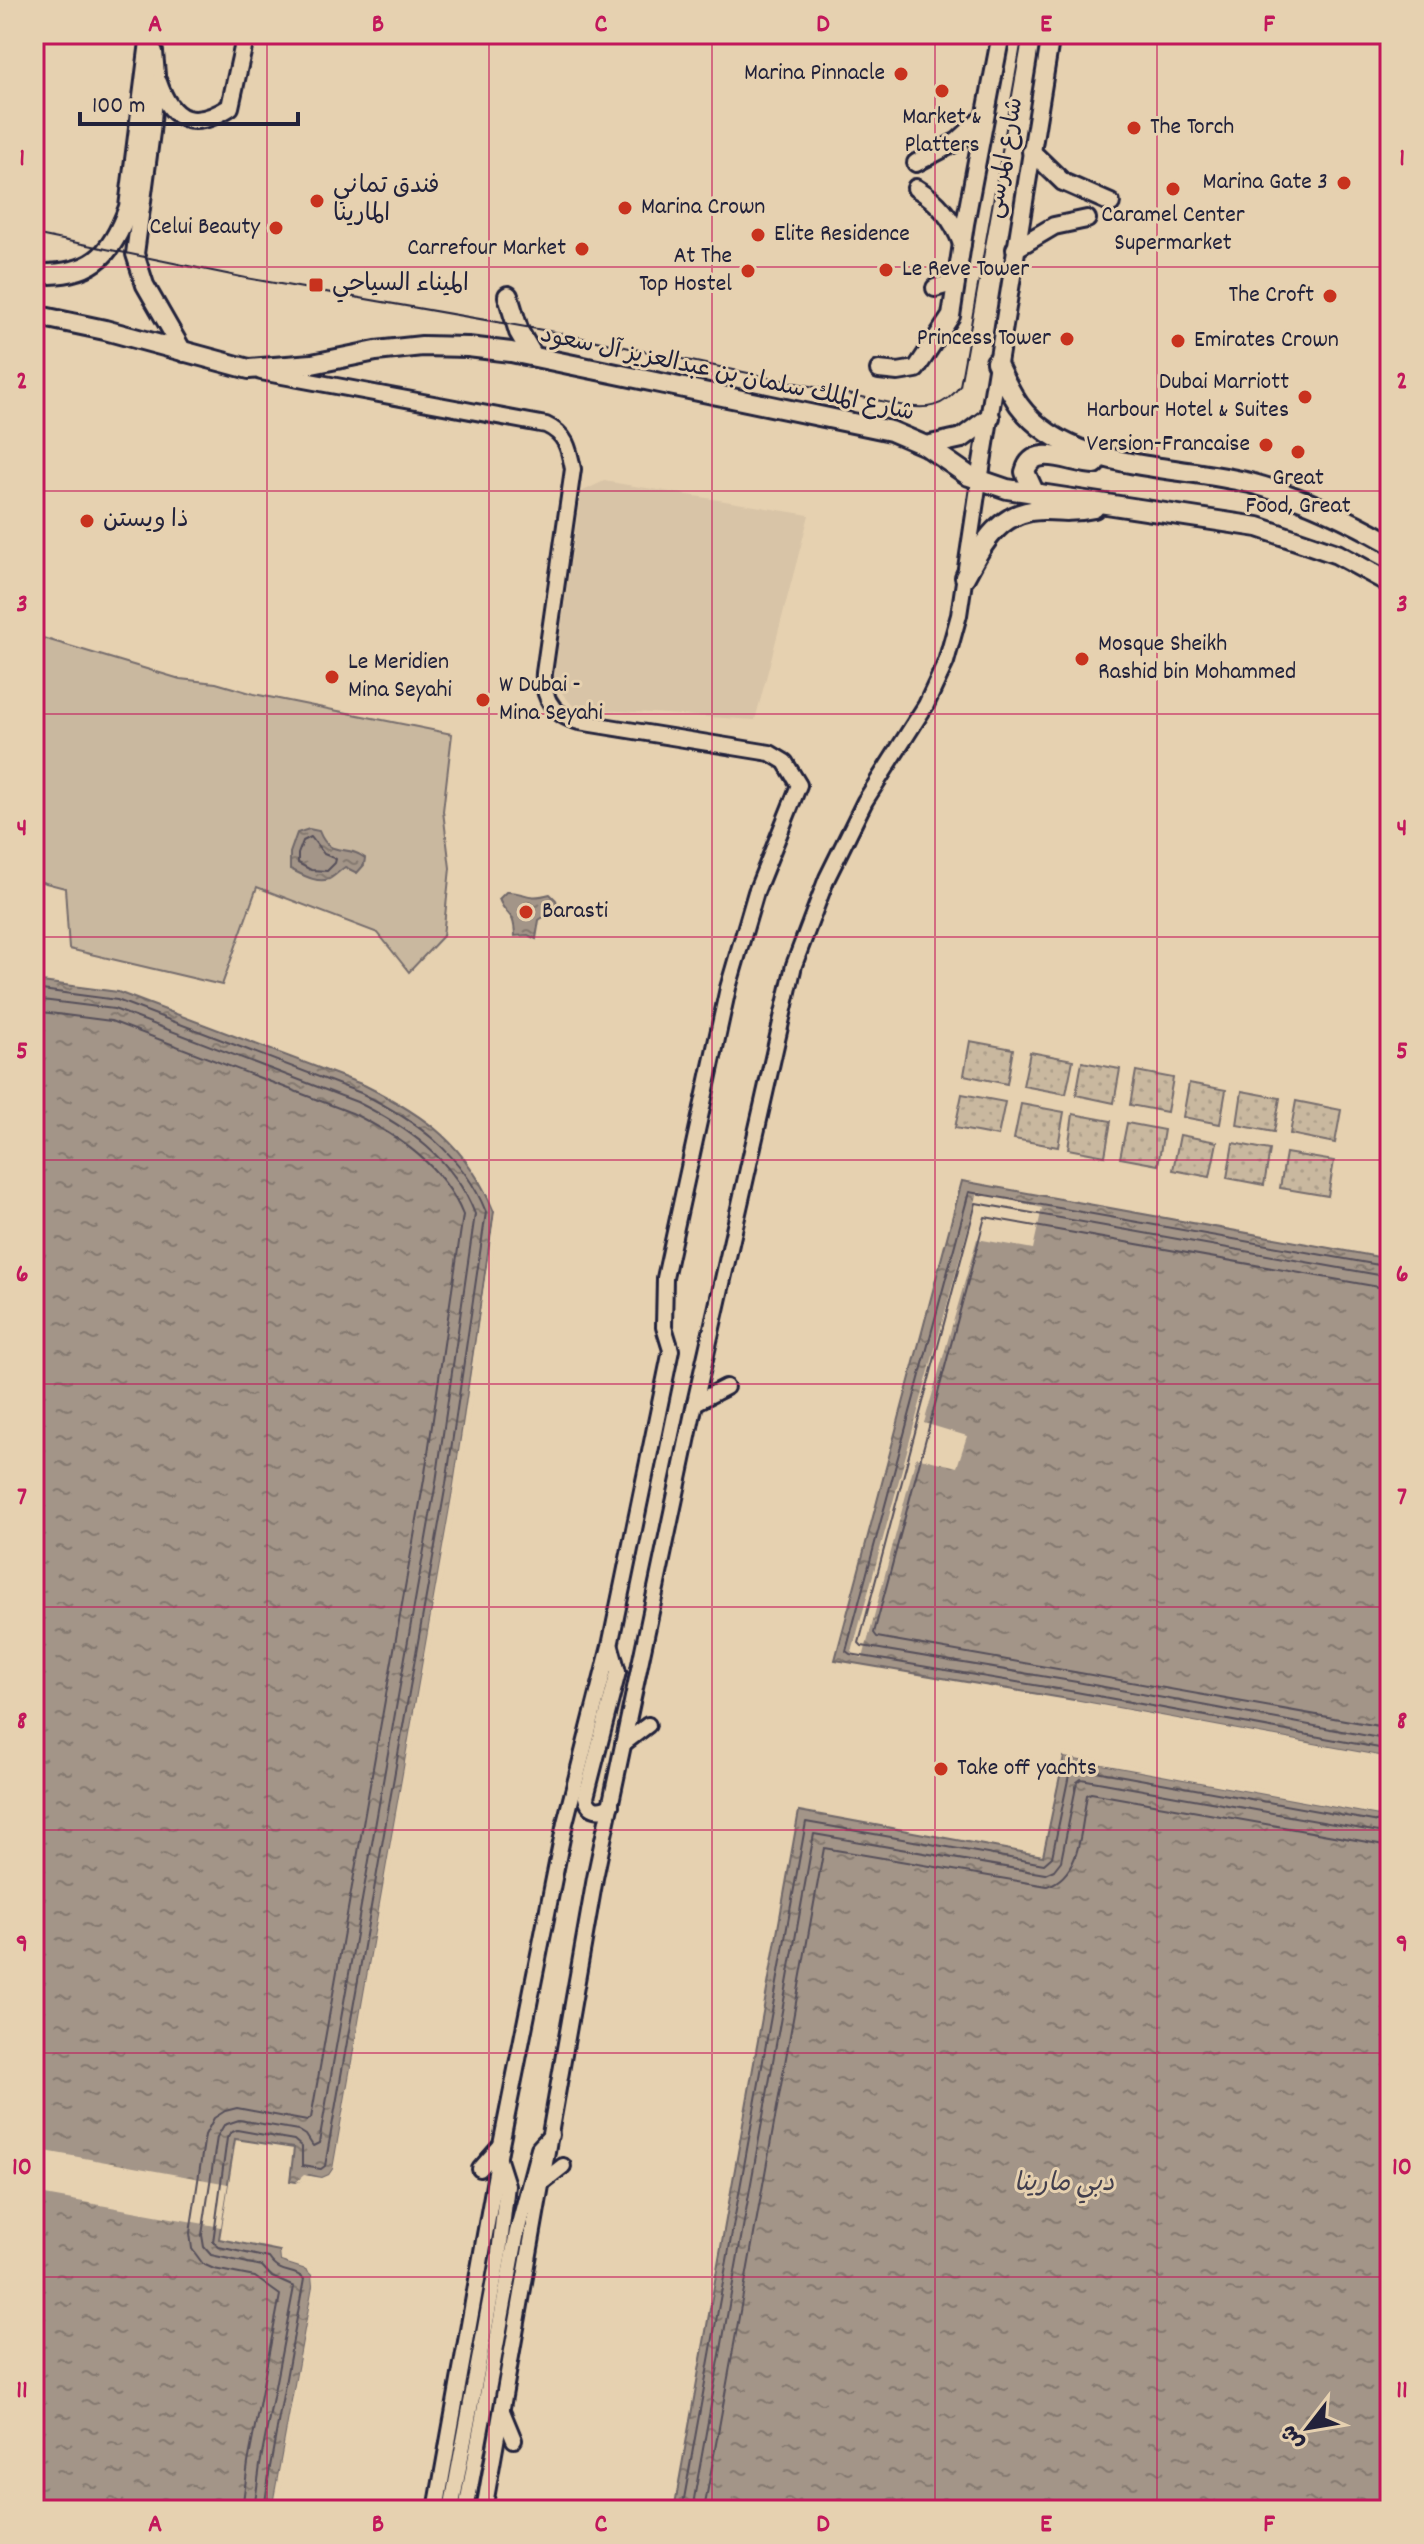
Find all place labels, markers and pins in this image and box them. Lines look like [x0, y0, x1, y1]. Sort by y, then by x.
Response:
place label: Marina Pinnacle [744, 57, 885, 91]
marker: Marina Pinnacle [892, 65, 910, 83]
marker: Market & Platters [933, 82, 951, 100]
place label: Market & Platters [902, 101, 982, 163]
place label: The Torch [1150, 111, 1234, 145]
marker: The Torch [1125, 119, 1143, 137]
place label: Marina Gate 3 [1203, 166, 1328, 200]
place label: فندق تماني المارينا [333, 170, 439, 232]
marker: Marina Gate 3 [1335, 174, 1353, 192]
marker: Caramel Center Supermarket [1164, 180, 1182, 198]
place label: Marina Crown [641, 191, 765, 225]
marker: فندق تماني المارينا [308, 192, 326, 210]
marker: Marina Crown [616, 199, 634, 217]
place label: Caramel Center Supermarket [1101, 199, 1245, 261]
place label: Celui Beauty [150, 211, 261, 245]
place label: Elite Residence [774, 218, 910, 252]
marker: Celui Beauty [267, 219, 285, 237]
marker: Elite Residence [749, 226, 767, 244]
place label: Carrefour Market [407, 232, 566, 266]
marker: Carrefour Market [573, 240, 591, 258]
place label: At The Top Hostel [639, 240, 732, 302]
place label: Le Reve Tower [902, 253, 1029, 287]
marker: Le Reve Tower [877, 261, 895, 279]
marker: At The Top Hostel [739, 262, 757, 280]
place label: الميناء السياحي [332, 268, 469, 303]
marker: الميناء السياحي [307, 276, 325, 294]
place label: The Croft [1229, 279, 1314, 313]
marker: The Croft [1321, 287, 1339, 305]
place label: Princess Tower [917, 322, 1051, 356]
place label: Emirates Crown [1194, 324, 1339, 358]
marker: Princess Tower [1058, 330, 1076, 348]
marker: Emirates Crown [1169, 332, 1187, 350]
place label: Dubai Marriott Harbour Hotel & Suites [1086, 366, 1289, 428]
marker: Dubai Marriott Harbour Hotel & Suites [1296, 388, 1314, 406]
place label: Version-Francaise [1087, 428, 1250, 462]
marker: Version-Francaise [1257, 436, 1275, 454]
marker: Great Food, Great [1289, 443, 1307, 461]
place label: Great Food, Great [1245, 462, 1351, 524]
place label: ذا ويستن [103, 504, 189, 538]
marker: ذا ويستن [78, 512, 96, 530]
place label: Mosque Sheikh Rashid bin Mohammed [1098, 628, 1296, 690]
place label: Le Meridien Mina Seyahi [348, 646, 452, 708]
marker: Mosque Sheikh Rashid bin Mohammed [1073, 650, 1091, 668]
marker: Le Meridien Mina Seyahi [323, 668, 341, 686]
place label: W Dubai - Mina Seyahi [499, 669, 603, 731]
marker: W Dubai - Mina Seyahi [474, 691, 492, 709]
place label: Barasti [542, 895, 608, 929]
marker: Barasti [517, 903, 535, 921]
place label: Take off yachts [957, 1752, 1097, 1786]
marker: Take off yachts [932, 1760, 950, 1778]

